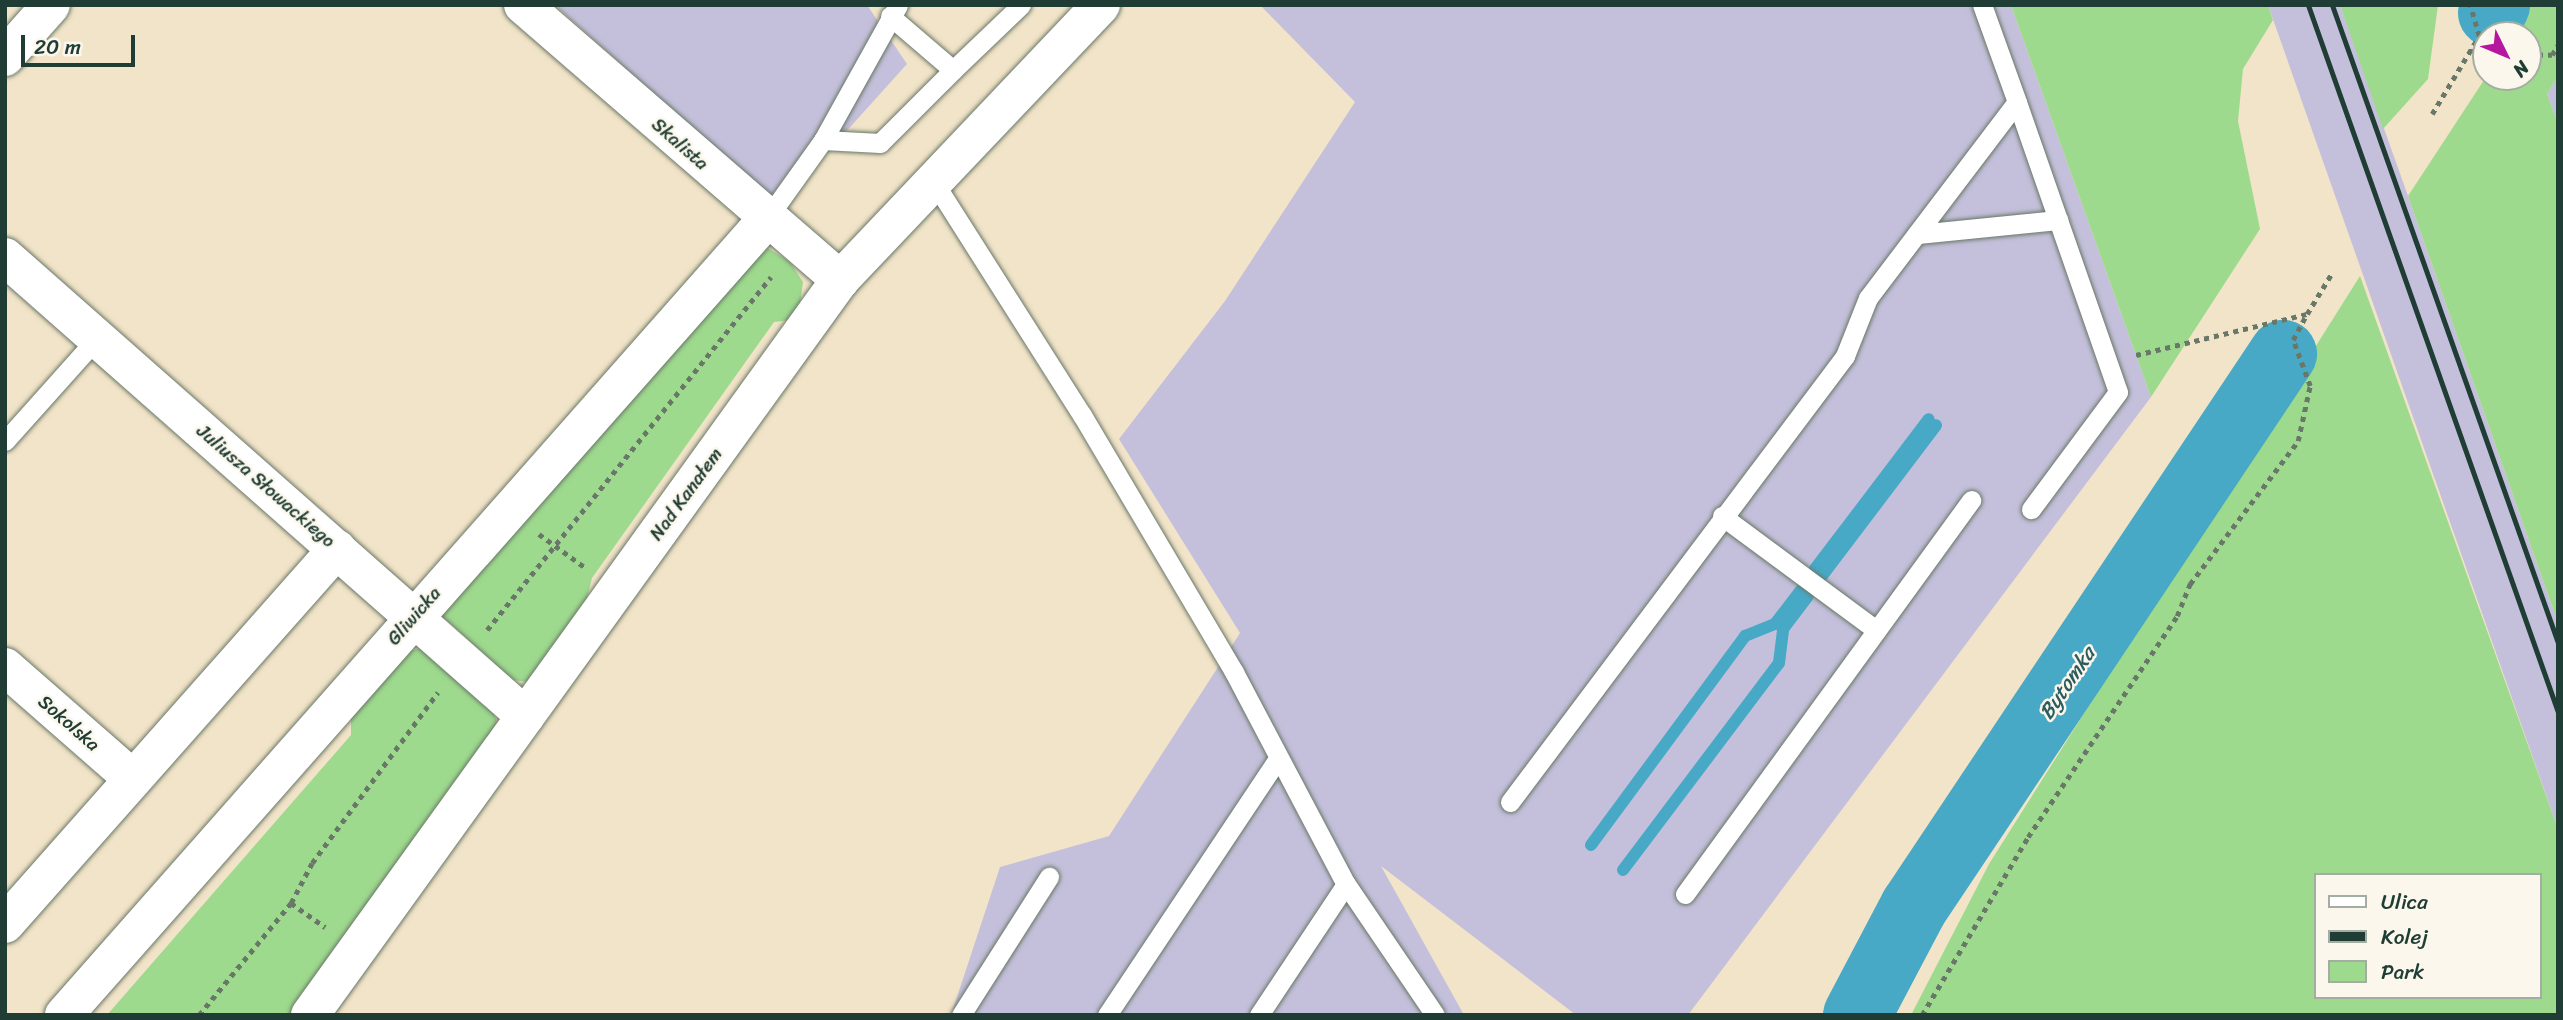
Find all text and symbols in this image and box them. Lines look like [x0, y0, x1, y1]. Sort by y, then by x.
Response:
scale bar [24, 21, 138, 65]
north arrow [2472, 21, 2542, 91]
text: 20 m [34, 28, 81, 66]
text: N [2505, 53, 2538, 85]
street label: Skalista [647, 113, 713, 175]
street label: Juliusza Słowackiego [192, 420, 340, 552]
street label: Nad Kanałem [645, 443, 727, 545]
street label: Gliwicka [382, 582, 446, 650]
water label: Bytomka [2034, 642, 2100, 724]
street label: Sokolska [34, 690, 104, 756]
legend [2314, 873, 2542, 999]
text: Ulica [2381, 883, 2428, 921]
text: Kolej [2381, 918, 2428, 956]
text: Park [2381, 953, 2424, 991]

